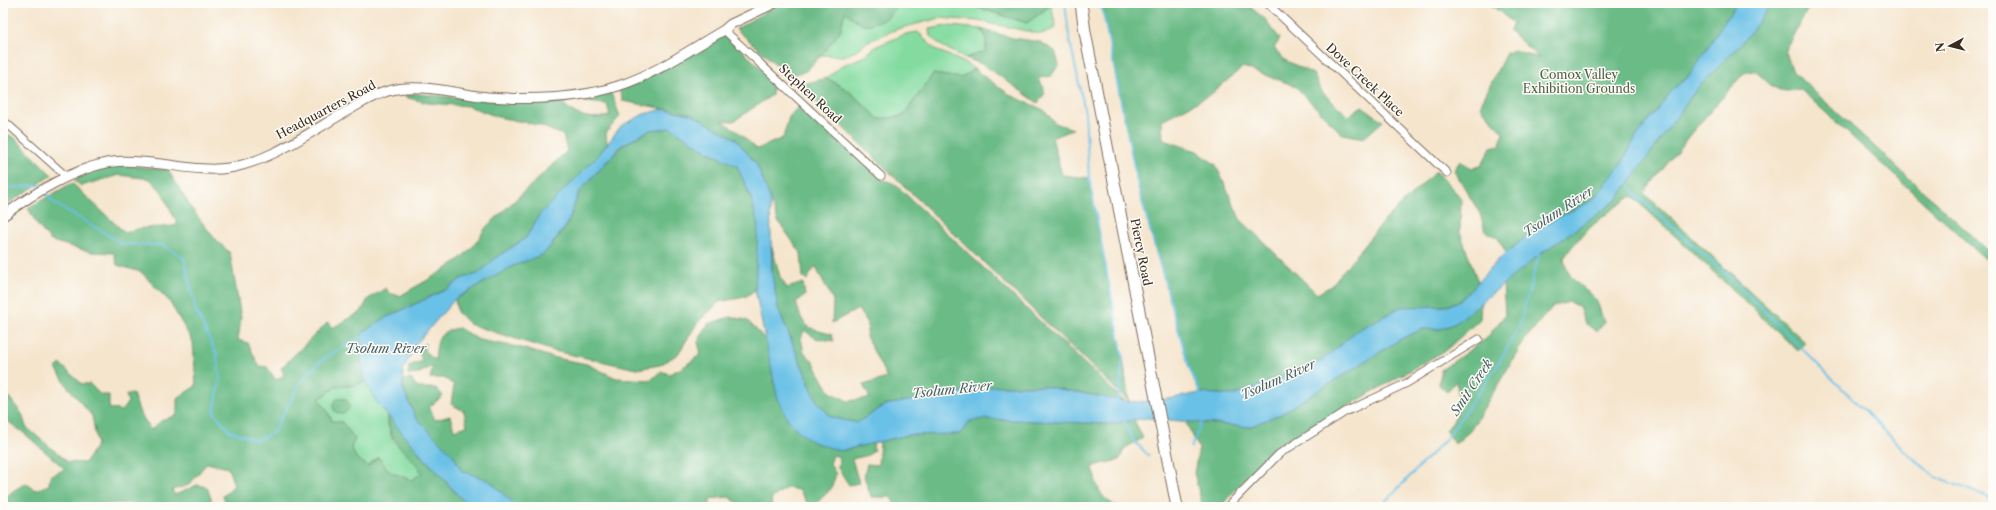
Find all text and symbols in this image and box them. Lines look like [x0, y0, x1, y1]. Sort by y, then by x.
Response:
north arrow [1930, 26, 1970, 66]
street label: Dove Creek Place [1323, 40, 1408, 120]
text: N [1932, 41, 1948, 53]
street label: Stephen Road [776, 61, 845, 127]
park label: Comox Valley Exhibition Grounds [1523, 67, 1635, 96]
street label: Headquarters Road [273, 77, 379, 142]
water label: Tsolum River [1520, 182, 1597, 240]
street label: Piercy Road [1128, 217, 1156, 288]
water label: Tsolum River [346, 340, 427, 356]
water label: Tsolum River [1238, 355, 1319, 403]
water label: Smit Creek [1446, 356, 1496, 419]
water label: Tsolum River [911, 377, 994, 401]

